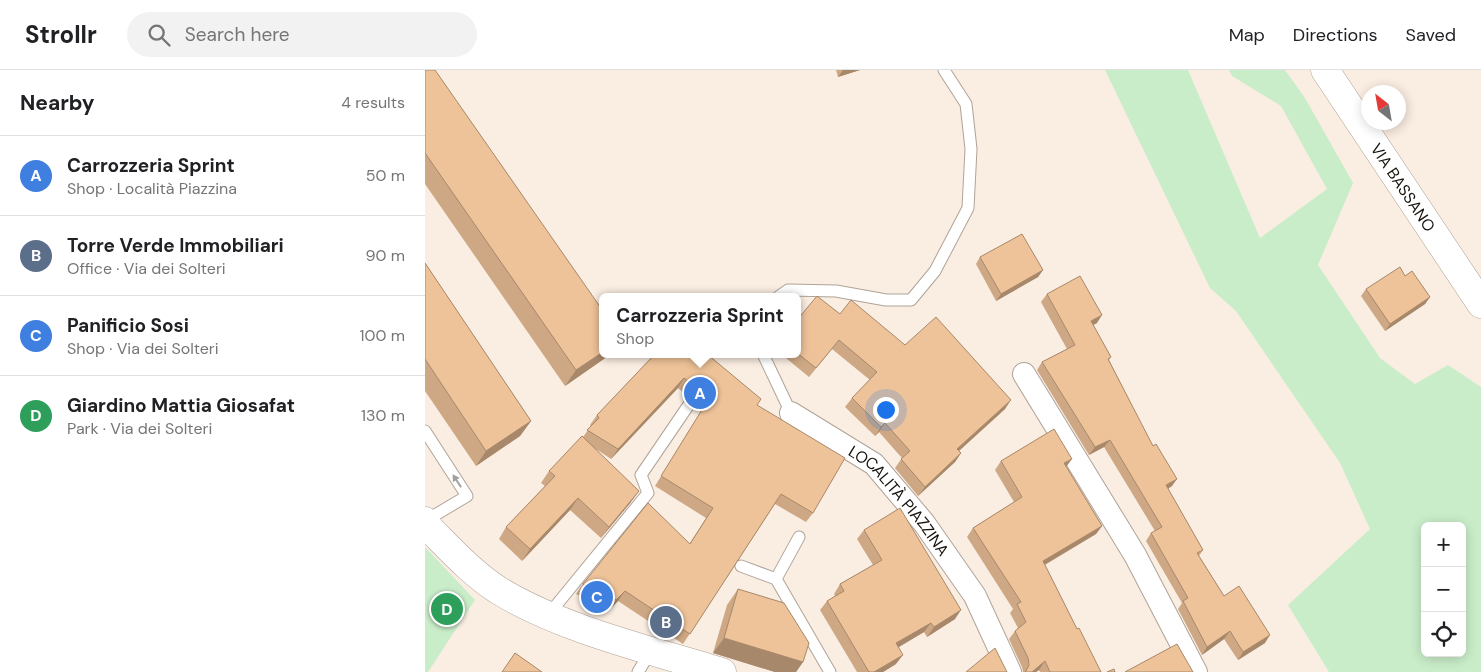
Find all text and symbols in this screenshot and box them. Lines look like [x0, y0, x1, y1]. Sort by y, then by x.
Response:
search box [127, 12, 477, 57]
text: Strollr [25, 19, 97, 50]
icon: search [145, 21, 173, 49]
text: Search here [185, 22, 290, 47]
text: Map [1229, 23, 1265, 47]
text: Directions [1293, 23, 1378, 47]
text: Saved [1406, 23, 1456, 47]
north arrow [1361, 85, 1406, 130]
text: Nearby [20, 89, 94, 117]
text: 4 results [341, 92, 405, 113]
street label: VIA BASSANO [1366, 139, 1440, 236]
text: Carrozzeria Sprint [67, 153, 235, 178]
text: A [30, 165, 42, 186]
text: 50 m [366, 165, 405, 186]
text: Shop · Località Piazzina [67, 178, 237, 199]
text: Torre Verde Immobiliari [67, 233, 284, 258]
text: B [31, 245, 41, 266]
text: 90 m [365, 245, 405, 266]
text: Office · Via dei Solteri [67, 258, 226, 279]
popup [599, 293, 801, 358]
text: Carrozzeria Sprint [616, 303, 784, 328]
text: Panificio Sosi [67, 313, 189, 338]
text: C [30, 325, 42, 346]
text: 100 m [360, 325, 405, 346]
text: Shop [616, 328, 654, 349]
text: Shop · Via dei Solteri [67, 338, 219, 359]
pin: A [684, 374, 716, 412]
text: Giardino Mattia Giosafat [67, 393, 295, 418]
your location [873, 397, 899, 423]
text: D [30, 405, 42, 426]
text: 130 m [361, 405, 405, 426]
text: Park · Via dei Solteri [67, 418, 212, 439]
street label: LOCALITÀ PIAZZINA [845, 440, 954, 560]
one-way arrow [452, 474, 462, 488]
map controls [1421, 522, 1466, 657]
button: + [1421, 522, 1466, 567]
button: − [1421, 567, 1466, 612]
pin: C [581, 578, 613, 616]
pin: D [431, 590, 463, 628]
pin: B [650, 603, 682, 641]
button: locate [1421, 612, 1466, 657]

